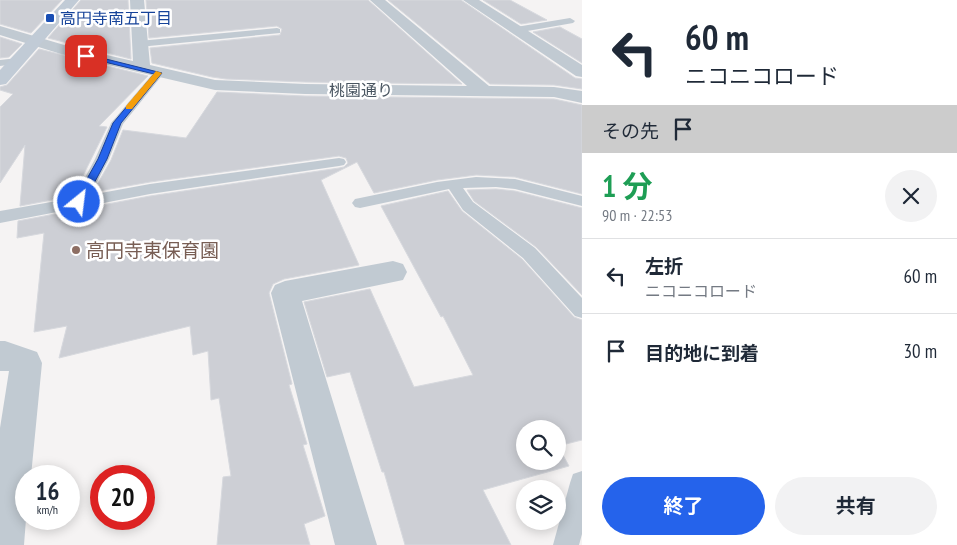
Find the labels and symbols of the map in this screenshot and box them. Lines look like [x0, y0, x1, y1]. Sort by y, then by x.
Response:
place label: 高円寺南五丁目 [60, 8, 172, 28]
marker: 高円寺南五丁目 [44, 12, 56, 24]
pin [65, 35, 107, 77]
street label: 桃園通り [329, 80, 393, 100]
position arrow [52, 175, 104, 227]
place label: 高円寺東保育園 [86, 238, 219, 262]
marker: 高円寺東保育園 [70, 244, 82, 256]
speed limit sign: 20 [90, 465, 155, 530]

